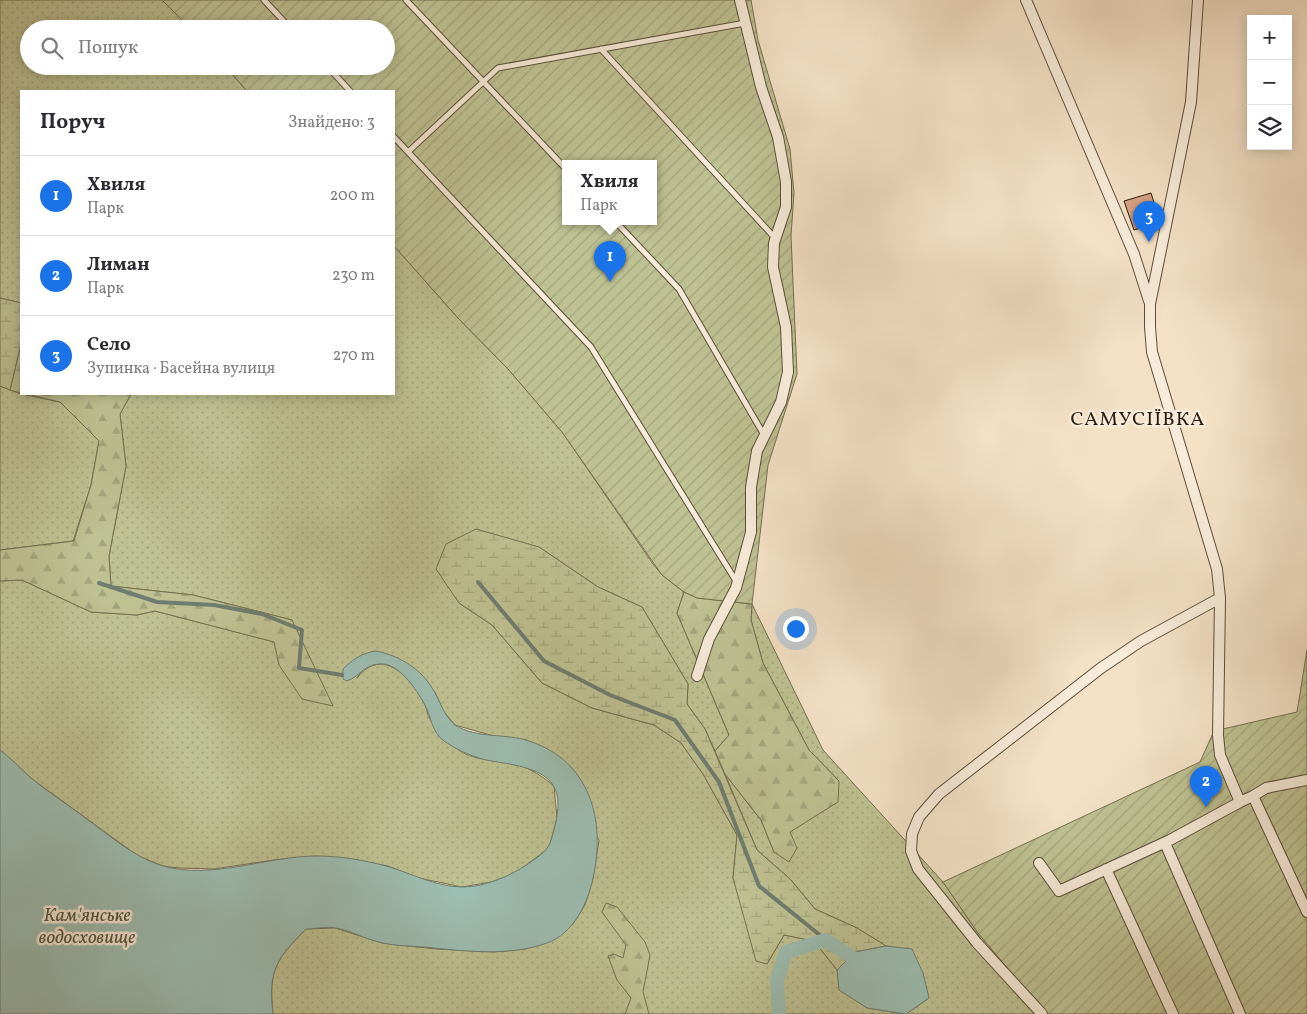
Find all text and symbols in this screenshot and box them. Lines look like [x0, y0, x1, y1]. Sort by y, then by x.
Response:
map controls [1247, 15, 1292, 150]
button: + [1247, 15, 1292, 60]
search box [20, 20, 395, 75]
icon: search [38, 34, 66, 62]
text: Пошук [78, 35, 138, 61]
button: − [1247, 60, 1292, 105]
button: layers [1247, 105, 1292, 150]
text: Поруч [40, 108, 105, 137]
text: Знайдено: 3 [288, 112, 375, 134]
popup [562, 160, 657, 225]
text: Хвиля [580, 169, 639, 195]
text: Хвиля [87, 172, 145, 198]
text: 1 [53, 185, 59, 207]
text: 200 m [330, 185, 375, 207]
text: Парк [580, 195, 617, 217]
text: Парк [87, 198, 124, 220]
pin: 3 [1133, 201, 1165, 242]
pin: 1 [594, 241, 626, 282]
text: Лиман [87, 252, 150, 278]
text: 2 [52, 265, 60, 287]
text: 230 m [332, 265, 375, 287]
text: Парк [87, 278, 124, 300]
text: Село [87, 332, 131, 358]
text: 3 [52, 345, 60, 367]
text: 270 m [333, 345, 375, 367]
text: Зупинка · Басейна вулиця [87, 358, 275, 380]
district label: САМУСІЇВКА [1071, 406, 1205, 434]
your location [783, 616, 809, 642]
pin: 2 [1190, 766, 1222, 807]
water label: Кам'янське водосховище [39, 903, 135, 951]

